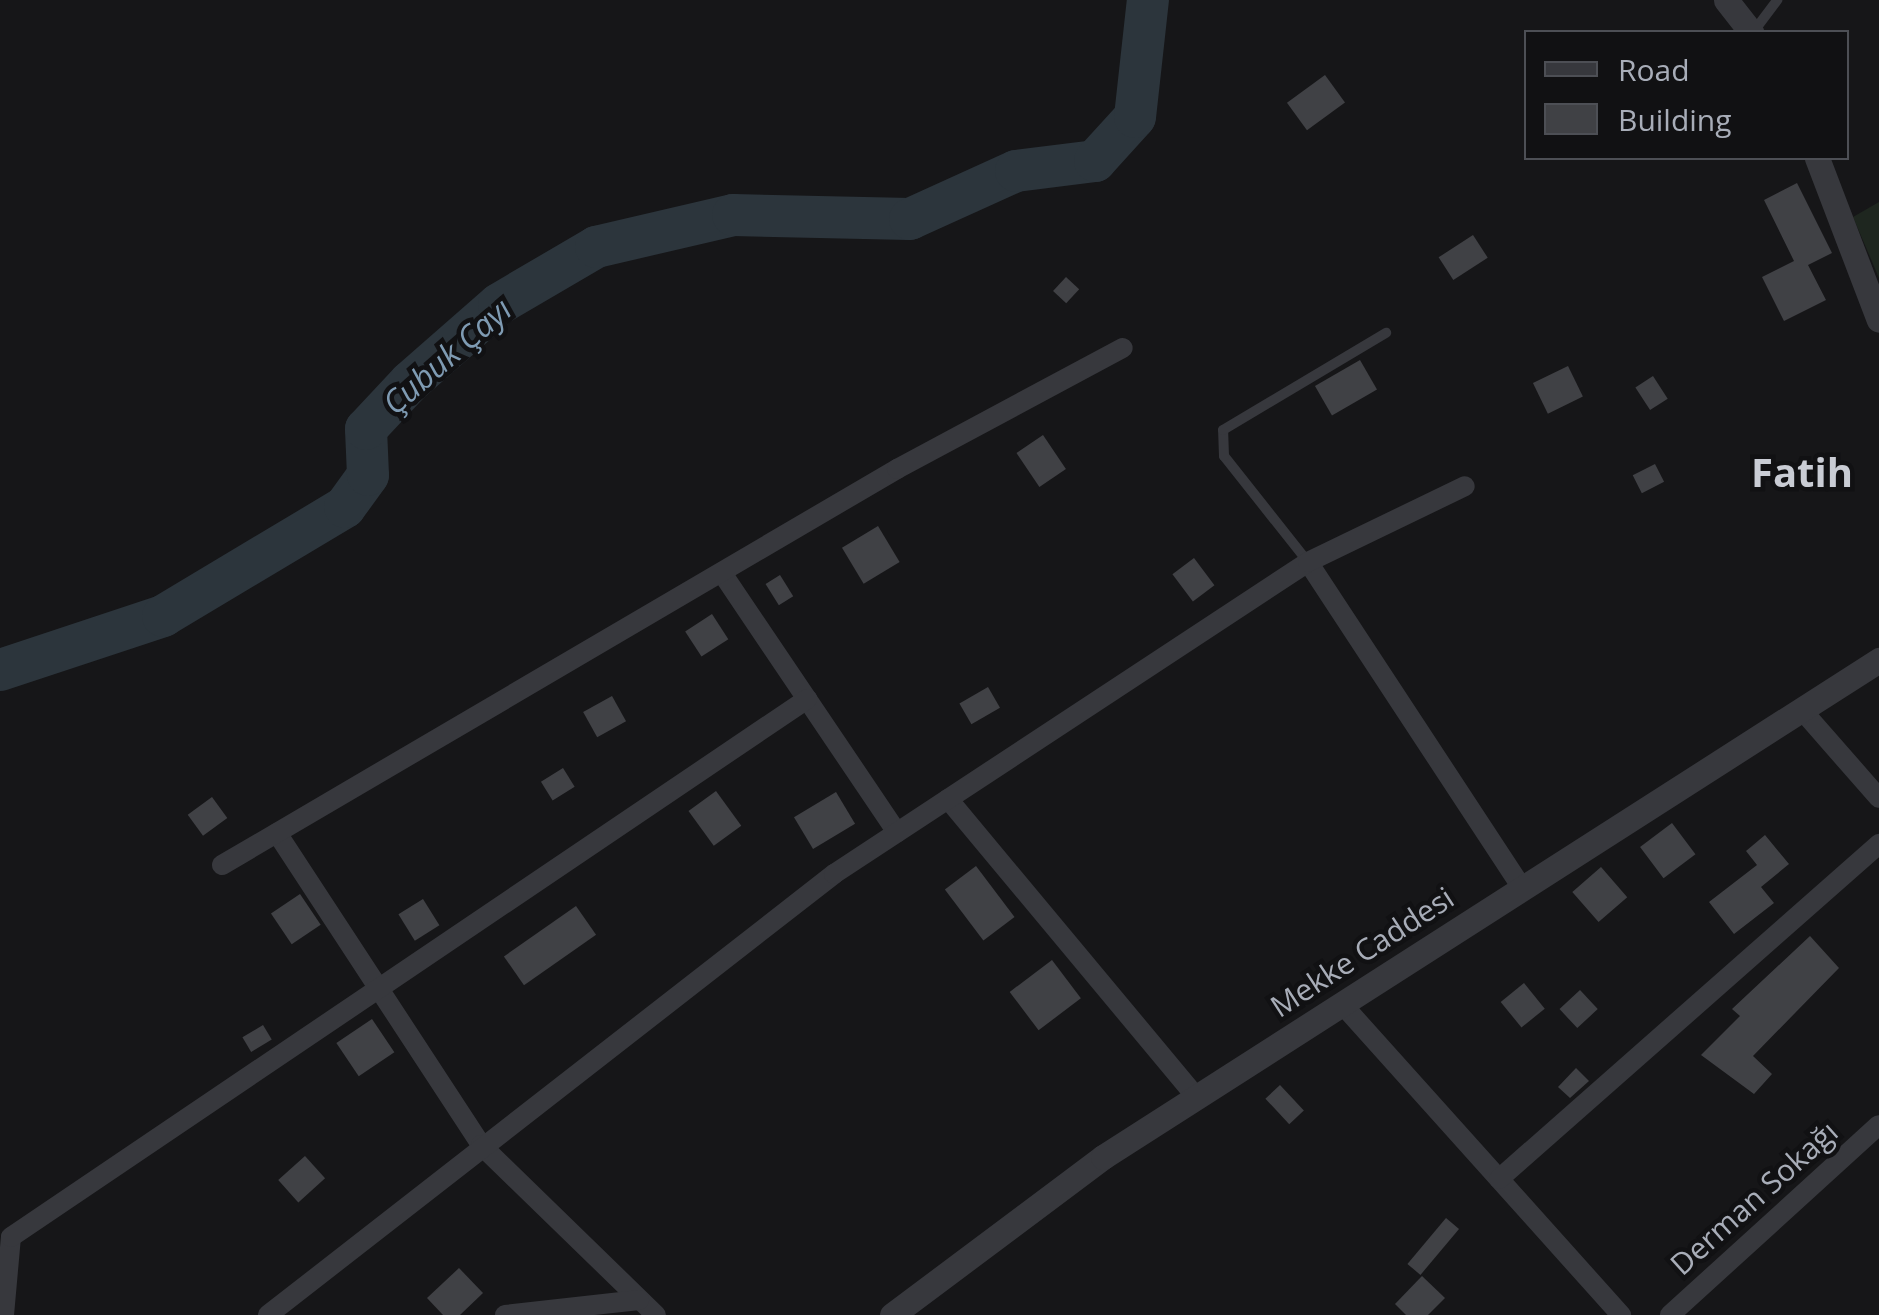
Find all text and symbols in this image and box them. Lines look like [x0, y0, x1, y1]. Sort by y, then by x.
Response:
legend [1524, 30, 1849, 160]
text: Road [1618, 49, 1690, 90]
text: Building [1618, 99, 1732, 140]
water label: Çubuk Çayı [375, 290, 519, 422]
district label: Fatih [1751, 448, 1853, 496]
street label: Mekke Caddesi [1264, 879, 1460, 1025]
street label: Derman Sokağı [1663, 1114, 1845, 1282]

